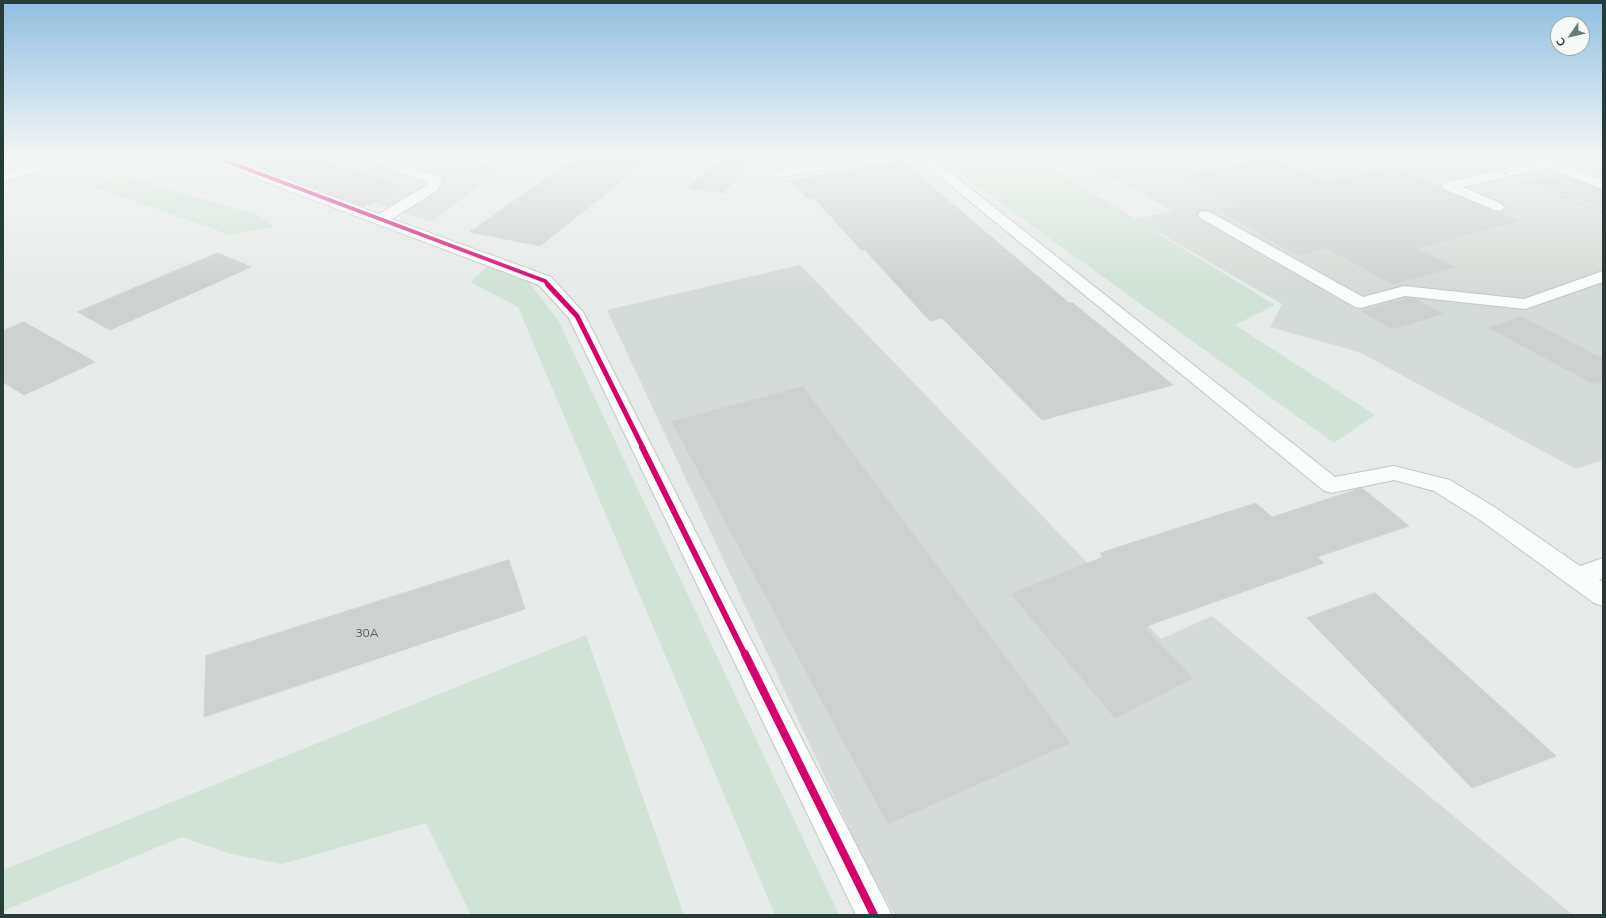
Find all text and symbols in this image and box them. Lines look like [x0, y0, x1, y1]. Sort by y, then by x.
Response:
north arrow [1550, 16, 1590, 56]
text: С [1553, 35, 1569, 49]
house number: 30А [355, 626, 379, 640]

